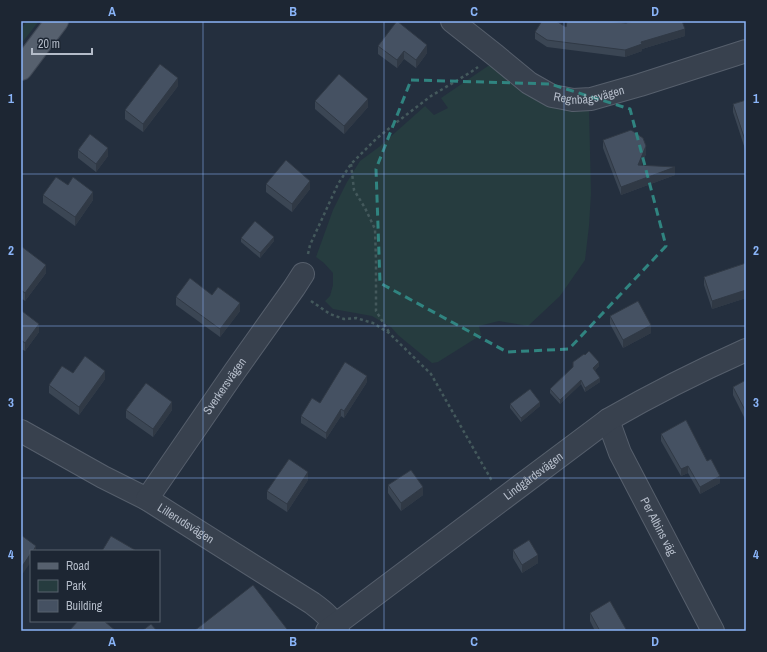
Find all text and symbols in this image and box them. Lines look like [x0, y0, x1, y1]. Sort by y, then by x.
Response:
text: A [108, 3, 116, 20]
text: B [289, 3, 297, 20]
text: C [470, 3, 478, 20]
text: D [651, 3, 659, 20]
scale bar [32, 30, 92, 56]
text: 20 m [38, 36, 60, 52]
street label: Regnbågsvägen [552, 82, 626, 108]
text: 1 [8, 90, 14, 107]
text: 1 [753, 90, 759, 107]
text: 2 [8, 242, 14, 259]
text: 2 [753, 242, 759, 259]
street label: Sverkersvägen [199, 355, 250, 418]
text: 3 [8, 394, 14, 411]
text: 3 [753, 394, 759, 411]
street label: Lindgårdsvägen [500, 448, 566, 504]
street label: Per Albins väg [637, 495, 680, 559]
street label: Lillerudsvägen [154, 500, 217, 547]
text: 4 [8, 546, 14, 563]
text: 4 [753, 546, 759, 563]
legend [30, 550, 160, 622]
text: Road [66, 558, 90, 574]
text: Park [66, 578, 86, 594]
text: Building [66, 598, 103, 614]
text: A [108, 633, 116, 650]
text: B [289, 633, 297, 650]
text: C [470, 633, 478, 650]
text: D [651, 633, 659, 650]

